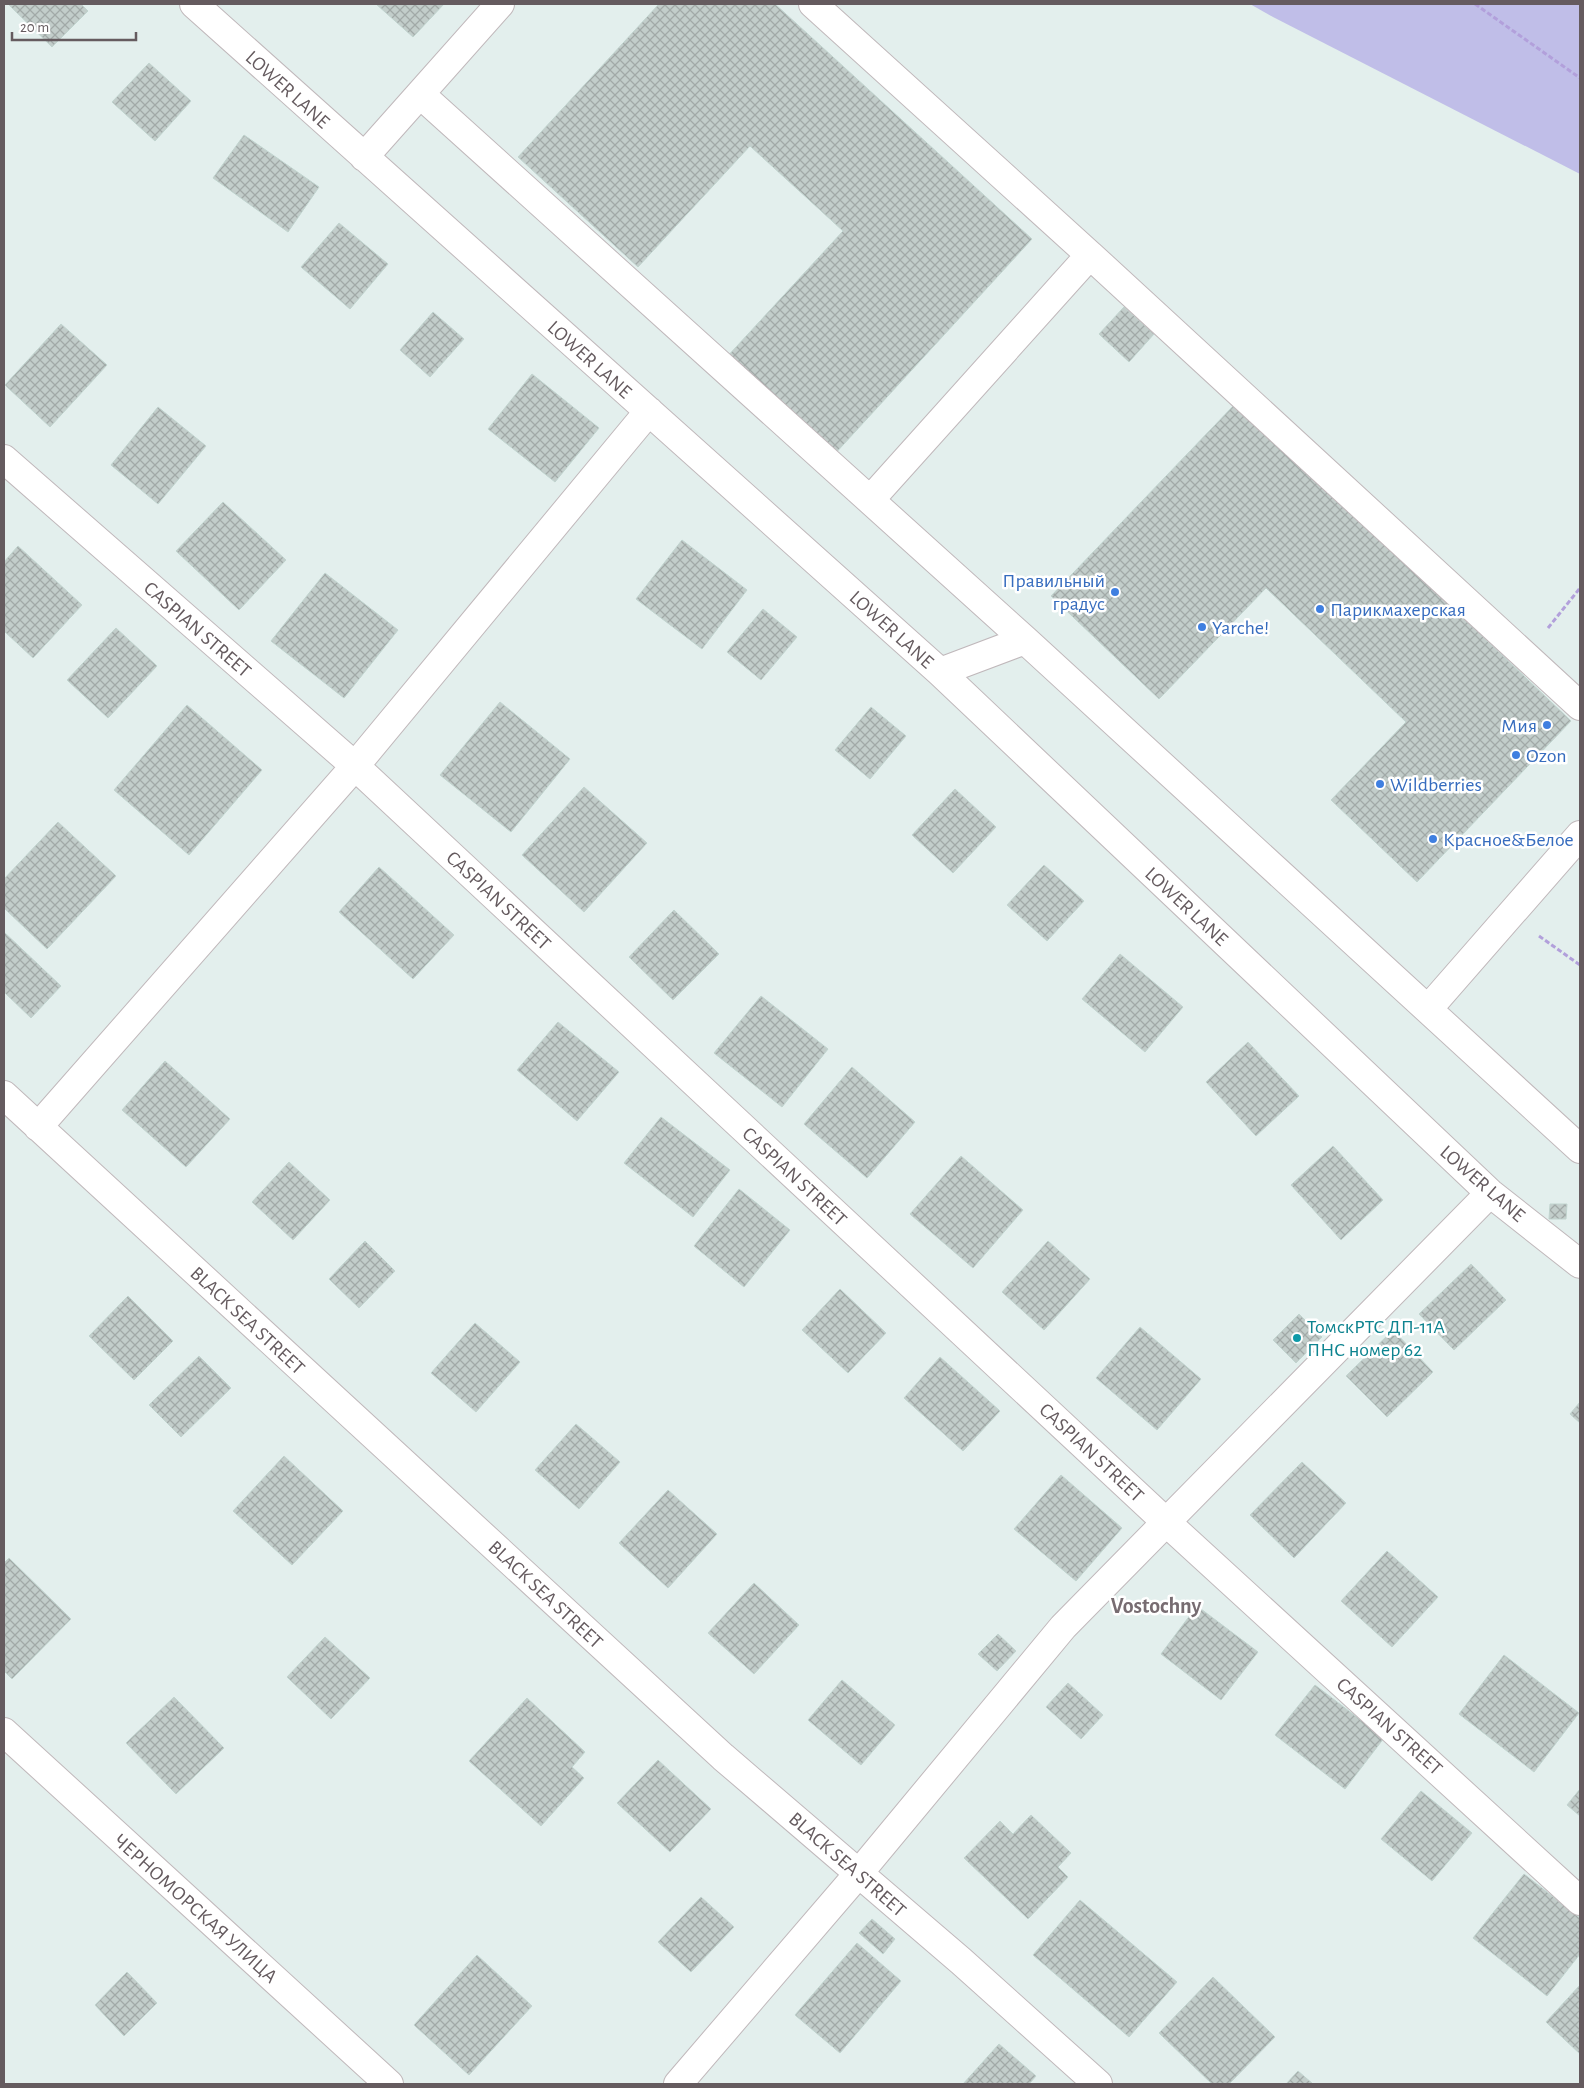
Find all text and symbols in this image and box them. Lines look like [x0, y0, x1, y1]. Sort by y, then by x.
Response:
scale bar [12, 10, 136, 42]
text: 20 m [20, 20, 49, 35]
street label: LOWER LANE [242, 47, 333, 133]
street label: LOWER LANE [544, 317, 635, 403]
place label: Правильный градус [1002, 571, 1105, 614]
street label: CASPIAN STREET [140, 578, 255, 682]
marker: Правильный градус [1109, 586, 1121, 598]
street label: LOWER LANE [846, 587, 937, 673]
place label: Парикмахерская [1330, 600, 1466, 620]
marker: Парикмахерская [1314, 603, 1326, 615]
place label: Yarche! [1212, 618, 1269, 638]
marker: Yarche! [1196, 621, 1208, 633]
place label: Мия [1501, 716, 1537, 736]
marker: Мия [1541, 719, 1553, 731]
place label: Ozon [1526, 746, 1567, 766]
marker: Ozon [1510, 749, 1522, 761]
place label: Wildberries [1390, 775, 1482, 795]
marker: Wildberries [1374, 778, 1386, 790]
place label: Красное&Белое [1443, 830, 1574, 850]
marker: Красное&Белое [1427, 833, 1439, 845]
street label: CASPIAN STREET [442, 847, 555, 954]
street label: LOWER LANE [1141, 864, 1232, 950]
street label: CASPIAN STREET [738, 1123, 851, 1230]
street label: LOWER LANE [1436, 1142, 1529, 1226]
street label: BLACK SEA STREET [186, 1263, 308, 1379]
place label: ТомскРТС ДП-11А ПНС номер 62 [1307, 1317, 1445, 1360]
marker: ТомскРТС ДП-11А ПНС номер 62 [1291, 1332, 1303, 1344]
street label: CASPIAN STREET [1035, 1399, 1148, 1506]
street label: BLACK SEA STREET [484, 1537, 606, 1653]
district label: Vostochny [1111, 1595, 1201, 1618]
street label: CASPIAN STREET [1333, 1674, 1446, 1779]
street label: BLACK SEA STREET [785, 1809, 910, 1921]
street label: ЧЕРНОМОРСКАЯ УЛИЦА [110, 1830, 281, 1987]

